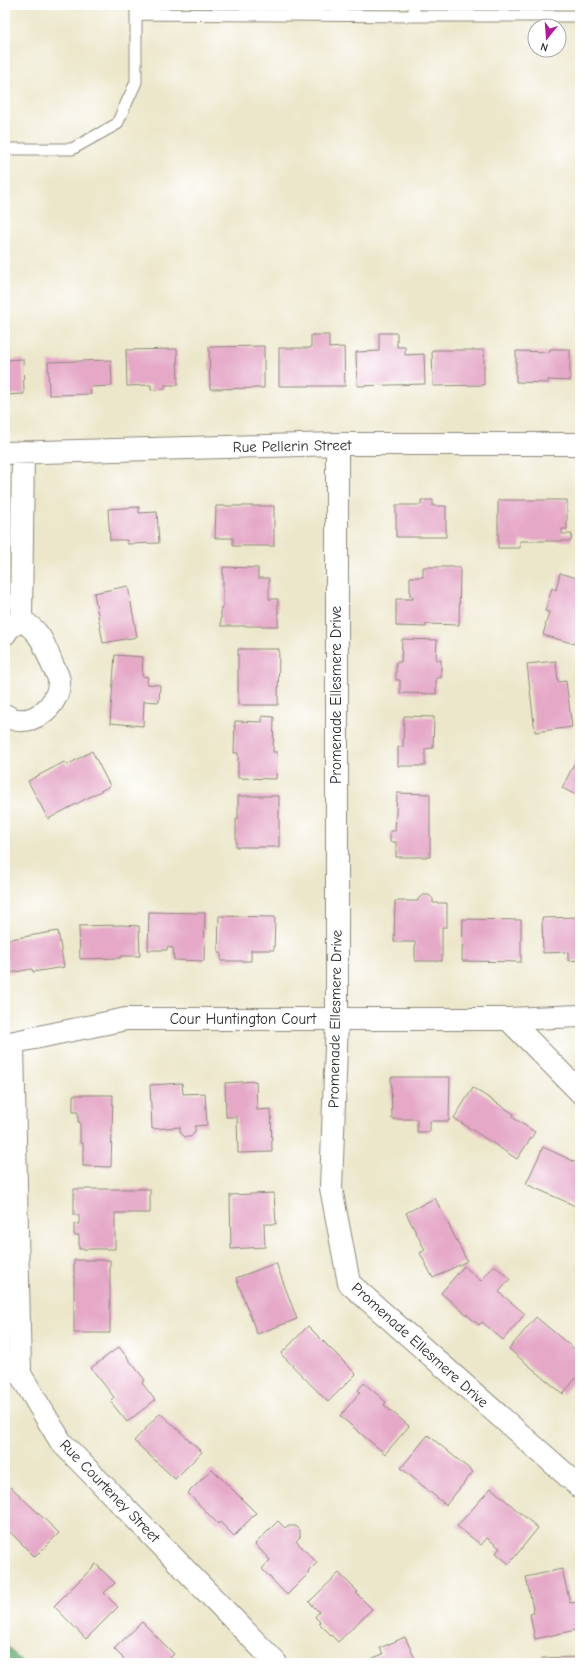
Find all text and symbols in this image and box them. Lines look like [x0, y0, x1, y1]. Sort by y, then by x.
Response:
north arrow [527, 18, 567, 58]
text: N [539, 40, 550, 54]
street label: Rue Pellerin Street [232, 436, 352, 456]
street label: Promenade Ellesmere Drive [327, 605, 345, 784]
street label: Promenade Ellesmere Drive [324, 929, 346, 1108]
street label: Cour Huntington Court [170, 1010, 317, 1028]
street label: Promenade Ellesmere Drive [348, 1279, 493, 1412]
street label: Rue Courteney Street [56, 1436, 164, 1547]

